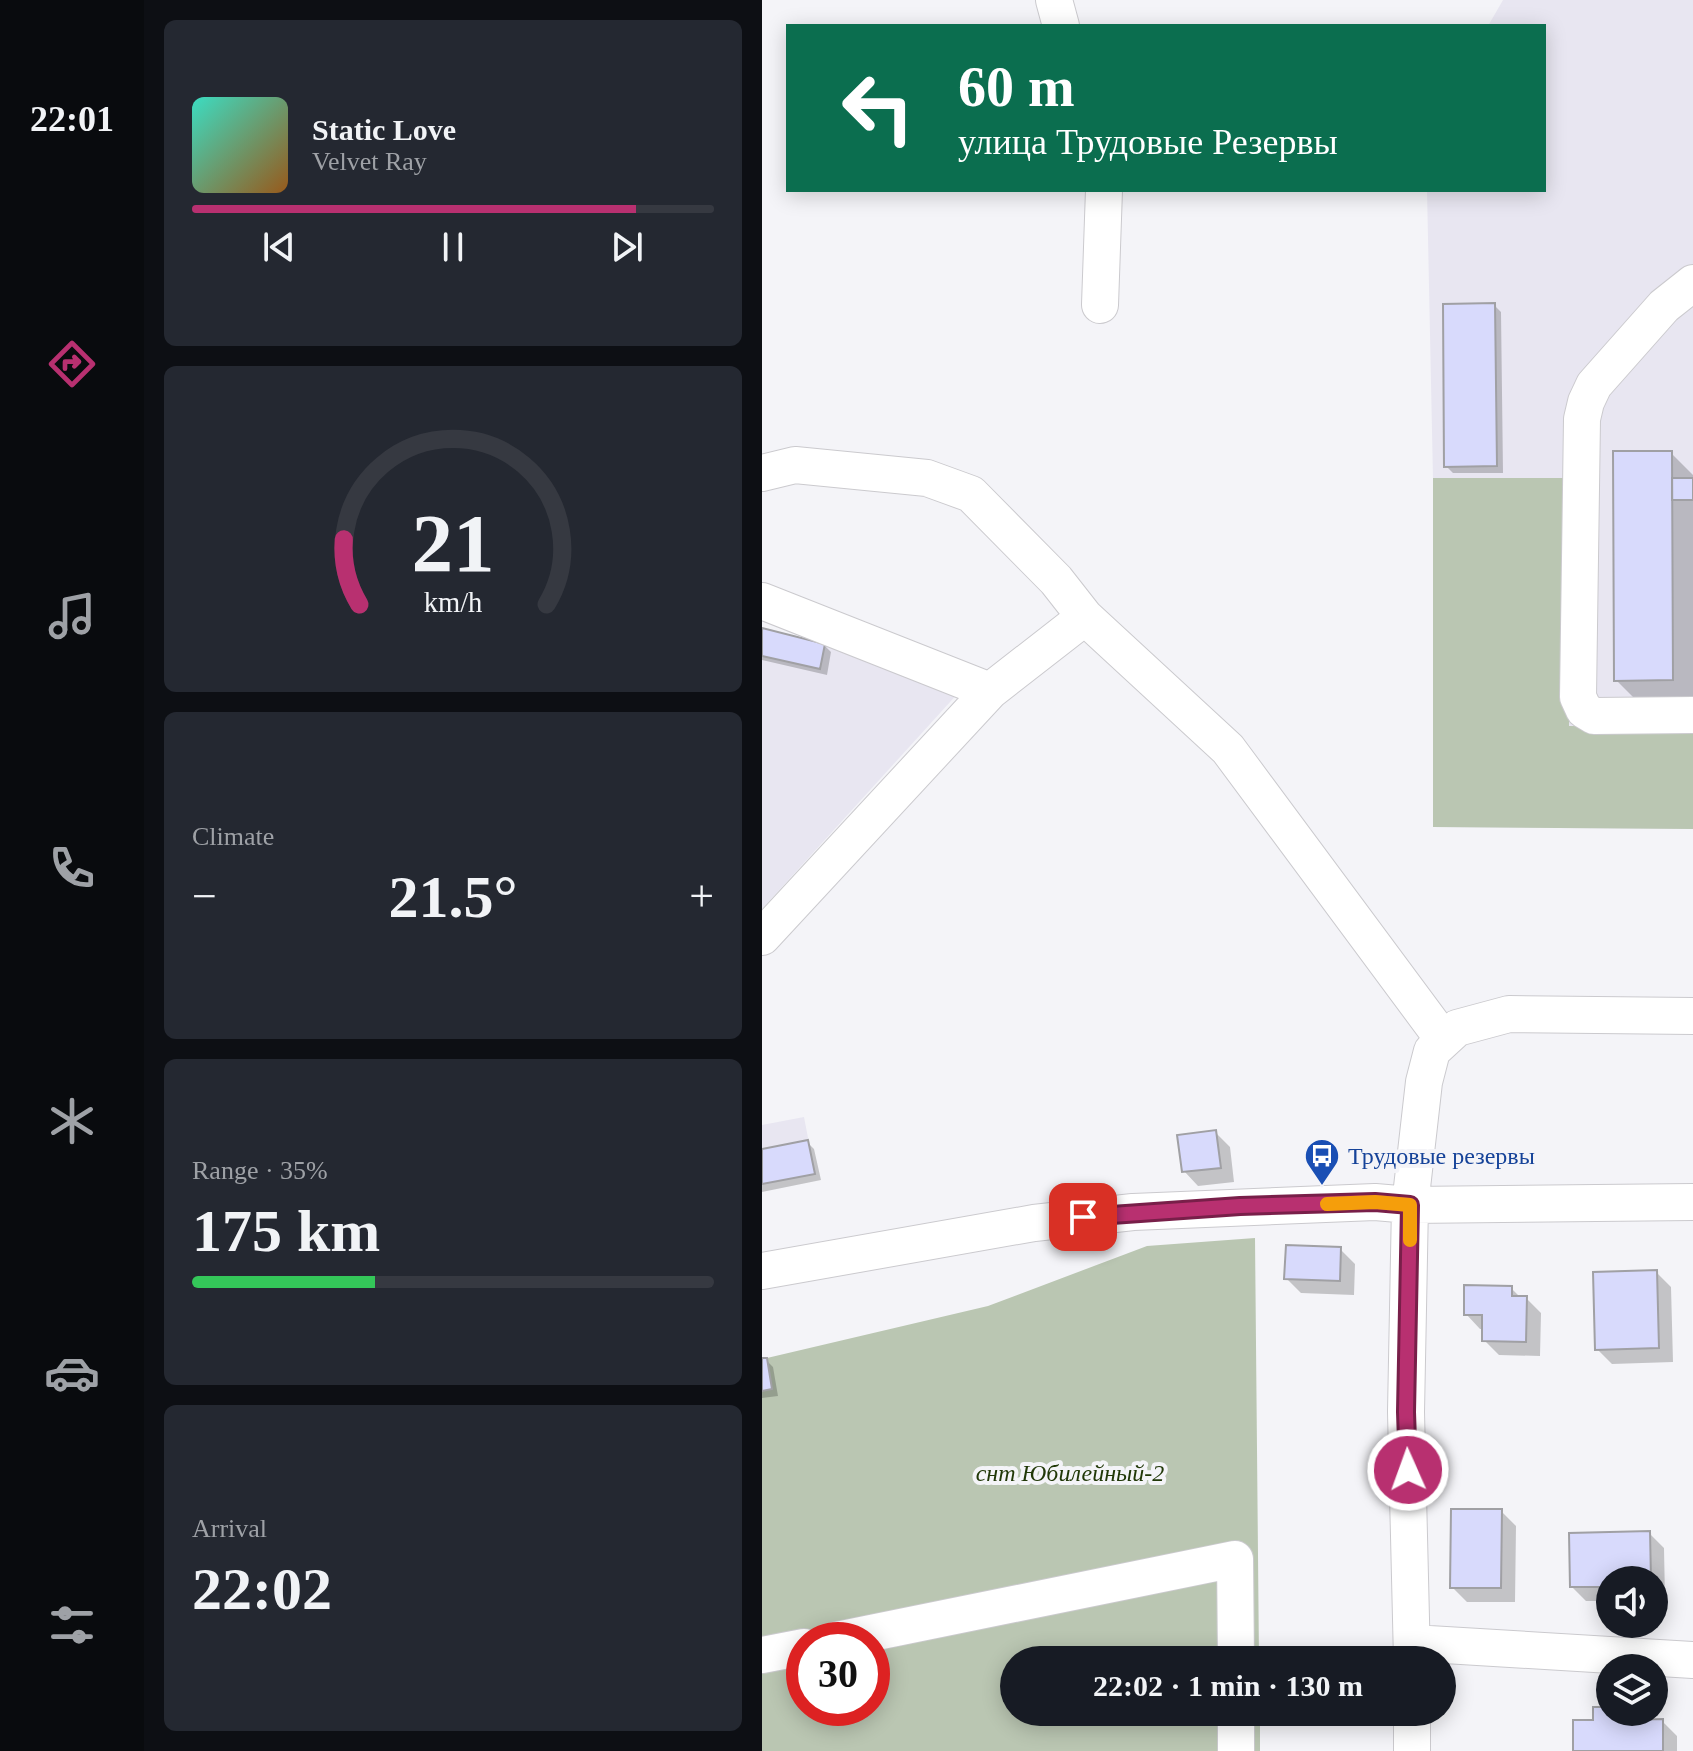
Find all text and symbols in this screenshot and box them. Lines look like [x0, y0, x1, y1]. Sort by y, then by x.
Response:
icon: left [826, 56, 930, 160]
text: 60 m [958, 56, 1075, 118]
text: 22:01 [30, 99, 114, 139]
text: Static Love [312, 113, 456, 146]
text: улица Трудовые Резервы [958, 122, 1338, 162]
text: Velvet Ray [312, 147, 427, 176]
icon: previous [257, 225, 301, 269]
icon: pause [431, 225, 475, 269]
icon: next [605, 225, 649, 269]
icon: directions [44, 336, 100, 392]
text: 21 [411, 497, 495, 589]
text: km/h [424, 587, 482, 618]
icon: music [44, 588, 100, 644]
text: Climate [192, 822, 274, 851]
icon: phone [44, 840, 100, 896]
text: 21.5° [389, 864, 518, 930]
text: − [192, 872, 217, 921]
text: + [689, 872, 714, 921]
icon: climate [44, 1093, 100, 1149]
bus stop icon: Трудовые резервы [1303, 1137, 1341, 1187]
place label: Трудовые резервы [1348, 1143, 1535, 1169]
text: Range · 35% [192, 1156, 328, 1185]
pin [1049, 1183, 1117, 1251]
icon: arrive [1061, 1195, 1105, 1239]
text: 175 km [192, 1198, 380, 1264]
icon: car [44, 1345, 100, 1401]
position arrow [1366, 1428, 1450, 1512]
park label: снт Юбилейный-2 [976, 1460, 1164, 1486]
text: Arrival [192, 1514, 267, 1543]
text: 22:02 [192, 1556, 332, 1622]
map controls [1596, 1566, 1668, 1726]
button: sound [1596, 1566, 1668, 1638]
icon: filters [44, 1597, 100, 1653]
speed limit sign: 30 [786, 1622, 890, 1726]
button: layers [1596, 1654, 1668, 1726]
text: 22:02 · 1 min · 130 m [1093, 1669, 1363, 1702]

